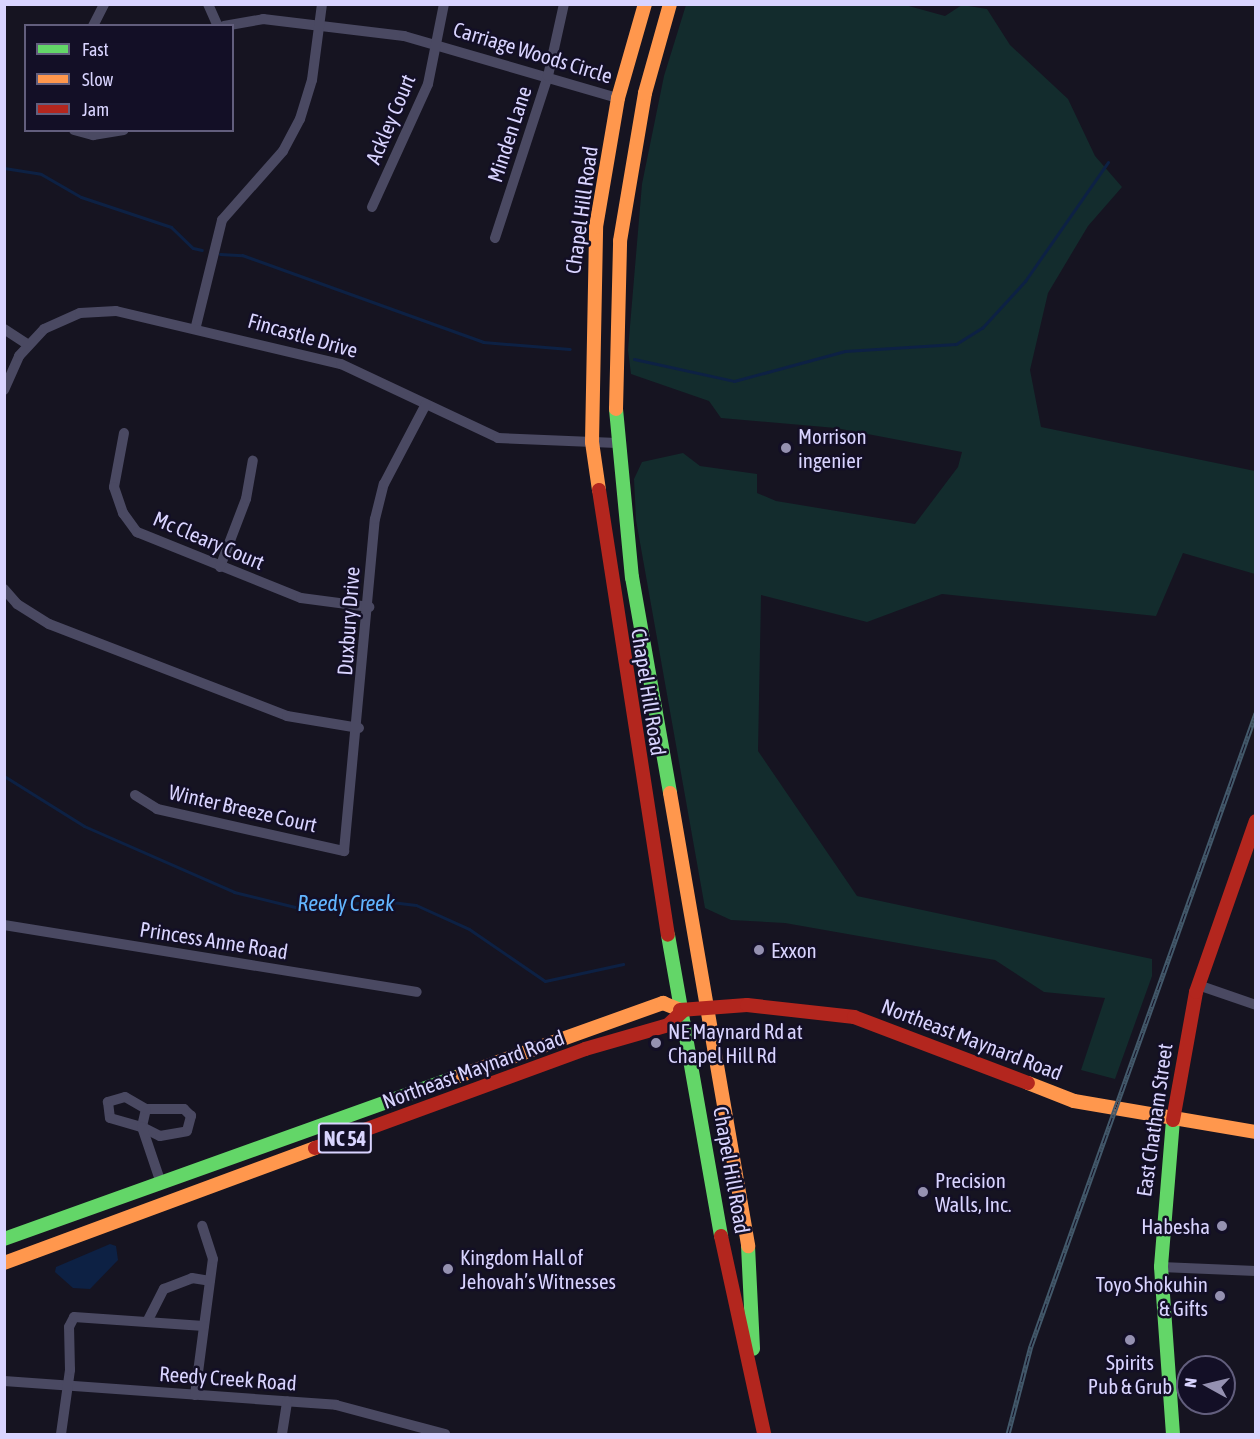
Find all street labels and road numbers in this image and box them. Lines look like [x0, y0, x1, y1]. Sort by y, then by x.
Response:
street label: Carriage Woods Circle [450, 16, 616, 88]
street label: Ackley Court [360, 70, 420, 168]
street label: Minden Lane [482, 83, 536, 185]
street label: Chapel Hill Road [560, 145, 602, 275]
street label: Fincastle Drive [245, 307, 361, 363]
street label: Mc Cleary Court [150, 505, 268, 575]
street label: Duxbury Drive [332, 566, 364, 676]
street label: Chapel Hill Road [627, 627, 671, 757]
street label: Winter Breeze Court [167, 779, 319, 837]
street label: Princess Anne Road [138, 916, 290, 964]
street label: Northeast Maynard Road [878, 993, 1066, 1085]
street label: Northeast Maynard Road [379, 1024, 567, 1114]
street label: East Chatham Street [1131, 1042, 1177, 1198]
street label: Chapel Hill Road [708, 1105, 756, 1235]
road number: NC 54 [316, 1121, 374, 1155]
street label: Reedy Creek Road [158, 1361, 298, 1395]

